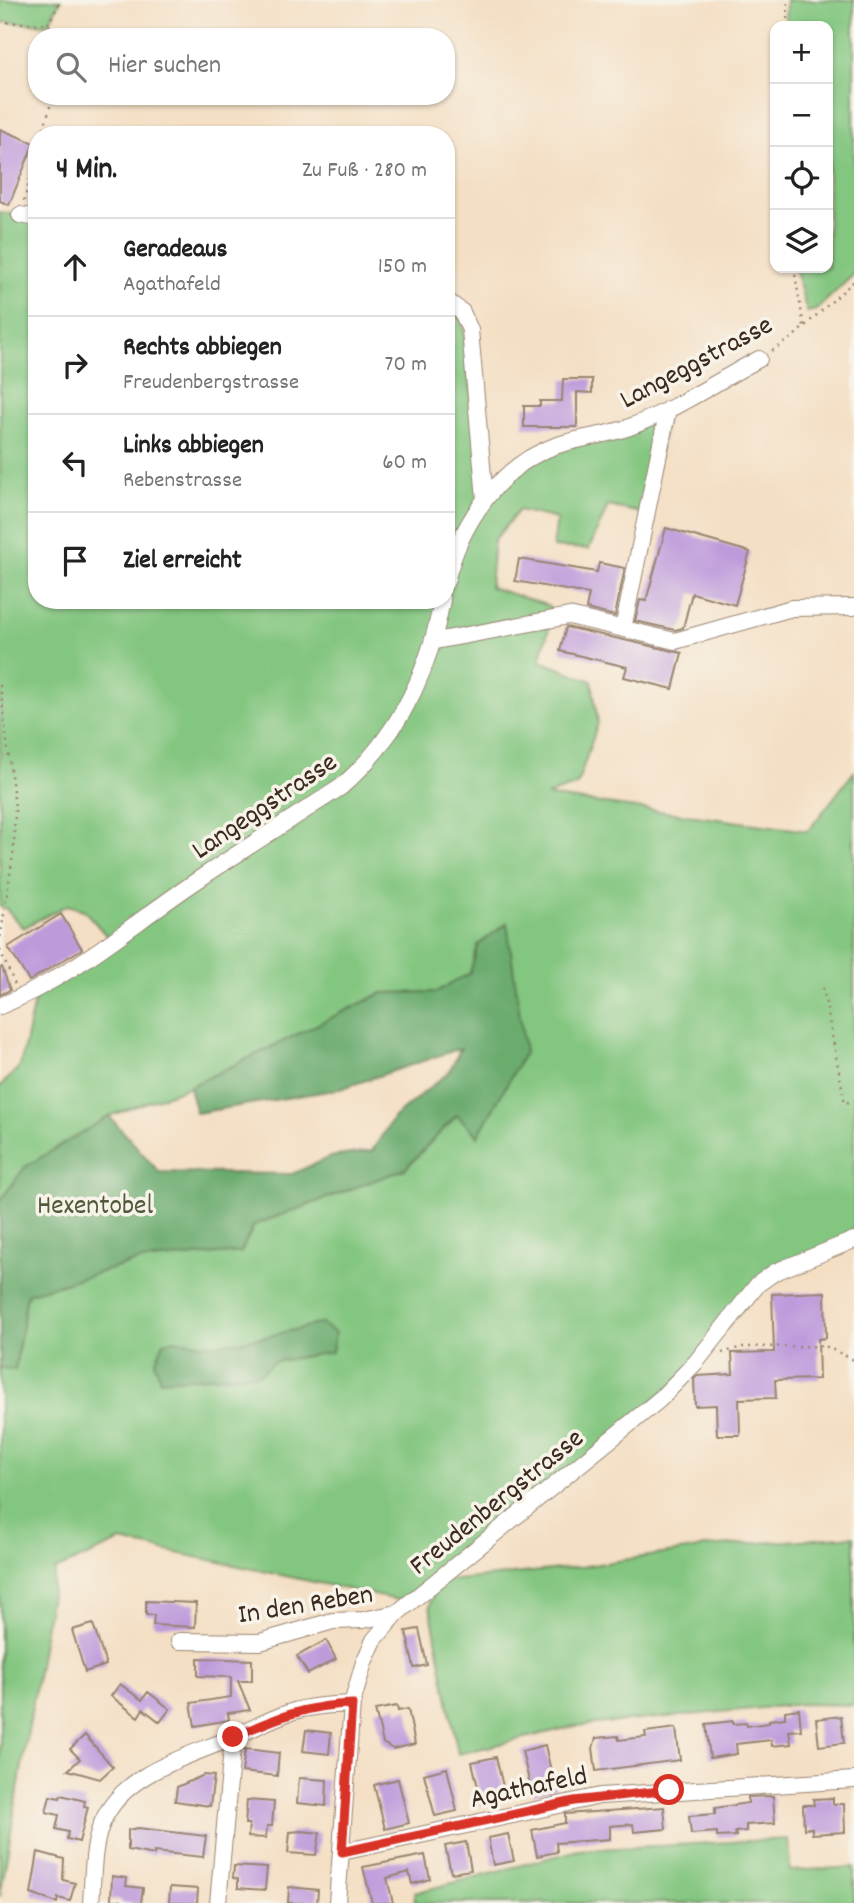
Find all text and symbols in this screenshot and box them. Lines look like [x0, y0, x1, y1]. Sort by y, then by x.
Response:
map controls [770, 21, 833, 273]
button: + [770, 21, 833, 84]
search box [28, 28, 455, 105]
icon: search [52, 48, 90, 86]
text: Hier suchen [108, 48, 221, 85]
button: − [770, 84, 833, 147]
button: locate [770, 147, 833, 210]
text: 4 Min. [56, 150, 117, 193]
text: Zu Fuß · 280 m [302, 155, 427, 188]
button: layers [770, 210, 833, 273]
text: Geradeaus [123, 232, 227, 269]
icon: ahead [56, 248, 94, 286]
text: 150 m [378, 251, 427, 284]
text: Agathafeld [123, 269, 221, 302]
street label: Langeggstrasse [614, 307, 781, 422]
text: Rechts abbiegen [123, 330, 282, 367]
icon: right [56, 346, 94, 384]
text: 70 m [385, 349, 427, 382]
text: Freudenbergstrasse [123, 367, 299, 400]
text: Links abbiegen [123, 428, 264, 465]
icon: left [56, 444, 94, 482]
text: 60 m [382, 447, 427, 480]
text: Rebenstrasse [123, 465, 242, 498]
icon: arrive [56, 542, 94, 580]
text: Ziel erreicht [123, 543, 242, 580]
street label: Langeggstrasse [185, 745, 347, 872]
park label: Hexentobel [37, 1188, 153, 1228]
street label: Freudenbergstrasse [402, 1421, 594, 1587]
street label: In den Reben [235, 1577, 376, 1637]
route end [217, 1721, 248, 1752]
street label: Agathafeld [467, 1758, 591, 1822]
route start [653, 1774, 684, 1805]

